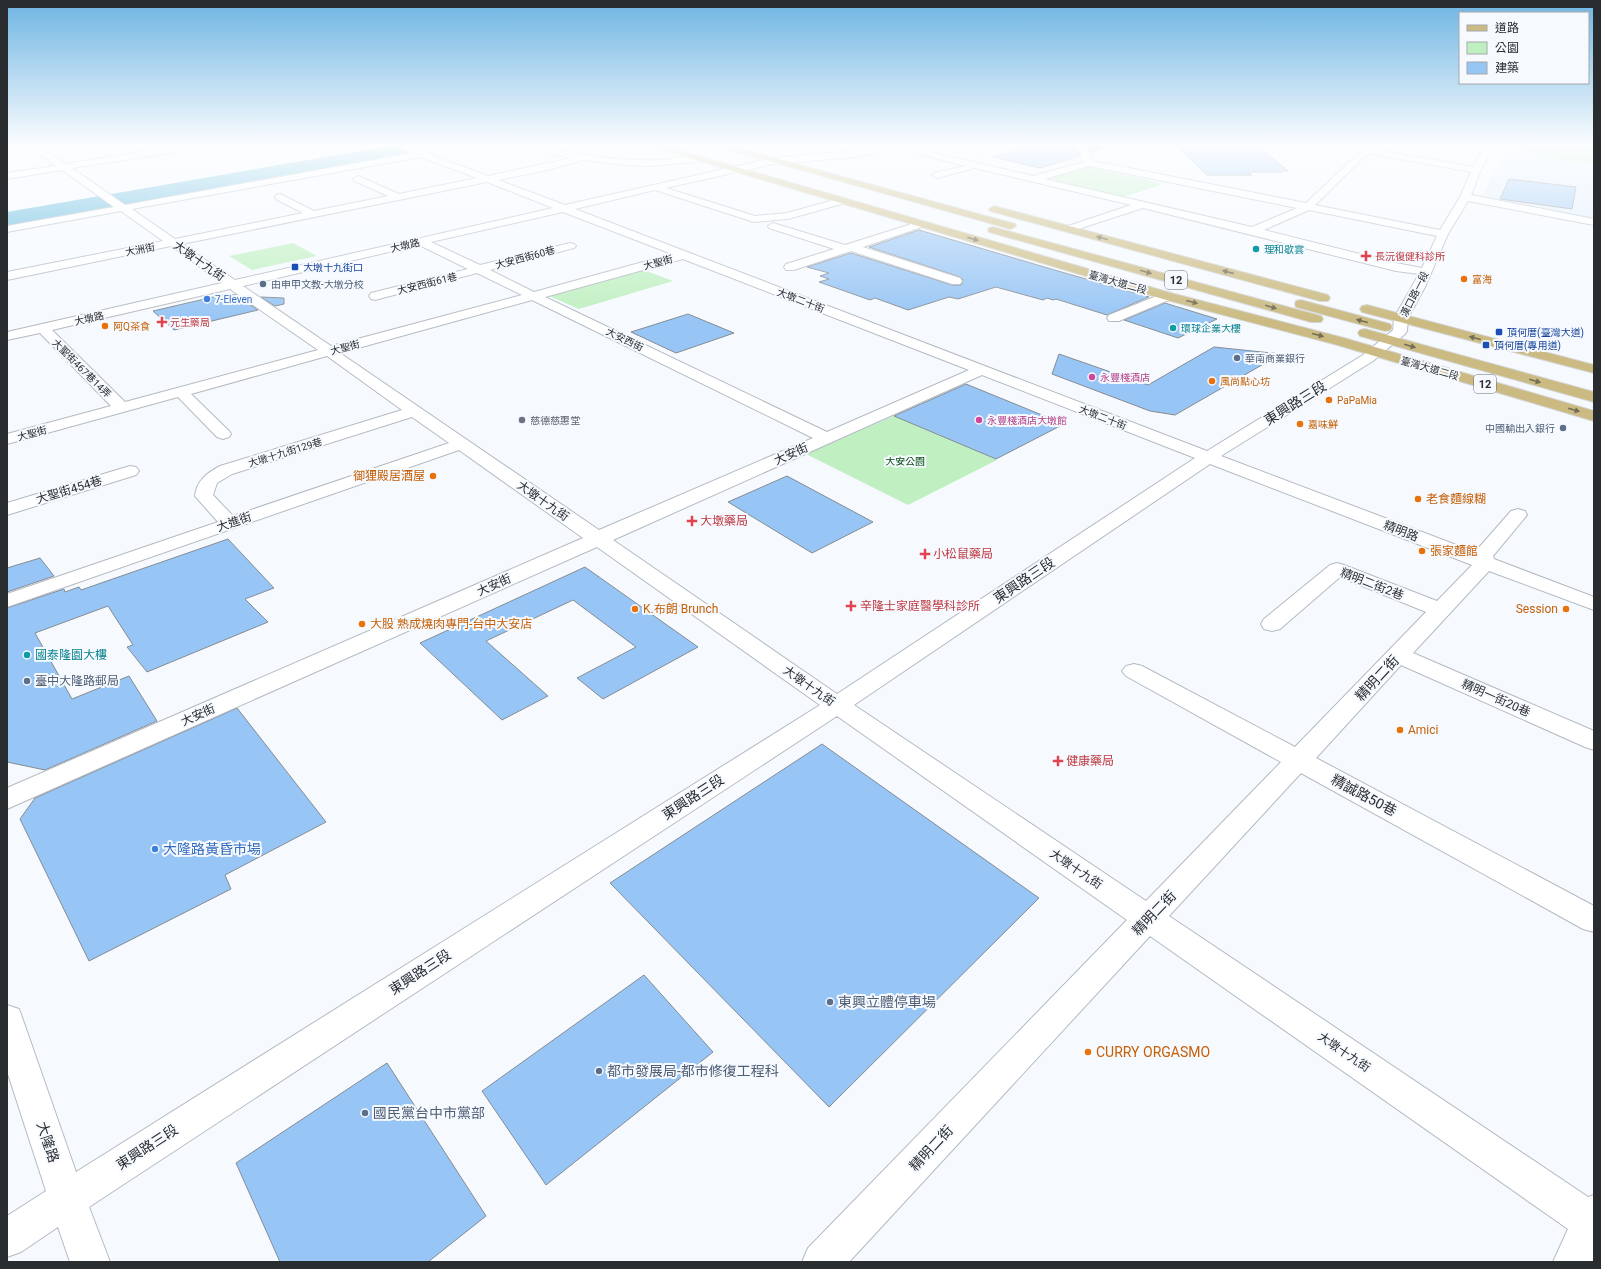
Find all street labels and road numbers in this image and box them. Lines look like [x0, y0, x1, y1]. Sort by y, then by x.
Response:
street label: 大墩路 [389, 237, 421, 254]
street label: 大墩十九街 [170, 238, 228, 284]
street label: 大洲街 [124, 241, 156, 258]
street label: 大安西街60巷 [494, 244, 556, 271]
street label: 大聖街 [642, 253, 674, 272]
street label: 臺灣大道二段 [1088, 269, 1148, 296]
street label: 漢口路一段 [1398, 269, 1431, 319]
street label: 大安西街61巷 [396, 271, 458, 296]
road number: 12 [1165, 271, 1187, 289]
street label: 大墩二十街 [776, 286, 826, 315]
street label: 大墩路 [73, 310, 105, 327]
street label: 大安西街 [604, 326, 645, 353]
street label: 大聖街467巷14弄 [50, 337, 113, 400]
street label: 大聖街 [329, 338, 361, 357]
street label: 臺灣大道二段 [1400, 355, 1460, 382]
road number: 12 [1474, 375, 1496, 393]
street label: 東興路三段 [1261, 378, 1329, 428]
street label: 大墩二十街 [1078, 403, 1128, 432]
street label: 大聖街 [16, 424, 48, 443]
street label: 大墩十九街129巷 [247, 436, 324, 469]
street label: 大安街 [772, 440, 810, 468]
street label: 大聖街454巷 [34, 473, 104, 507]
street label: 大墩十九街 [514, 478, 572, 524]
street label: 大進街 [215, 510, 253, 534]
street label: 精明路 [1382, 518, 1420, 544]
street label: 東興路三段 [991, 554, 1057, 606]
street label: 精明二街2巷 [1338, 566, 1406, 602]
street label: 大安街 [475, 571, 513, 599]
street label: 精明二街 [1352, 652, 1402, 704]
street label: 大墩十九街 [780, 663, 838, 709]
street label: 精明一街20巷 [1460, 677, 1532, 719]
street label: 大安街 [179, 701, 217, 729]
street label: 東興路三段 [659, 771, 727, 823]
street label: 精誠路50巷 [1329, 771, 1399, 819]
street label: 大墩十九街 [1047, 846, 1105, 892]
street label: 精明二街 [1129, 887, 1179, 939]
street label: 東興路三段 [386, 946, 454, 998]
street label: 大墩十九街 [1315, 1029, 1373, 1075]
street label: 大隆路 [34, 1120, 62, 1164]
street label: 東興路三段 [113, 1121, 181, 1173]
street label: 精明二街 [906, 1122, 956, 1174]

